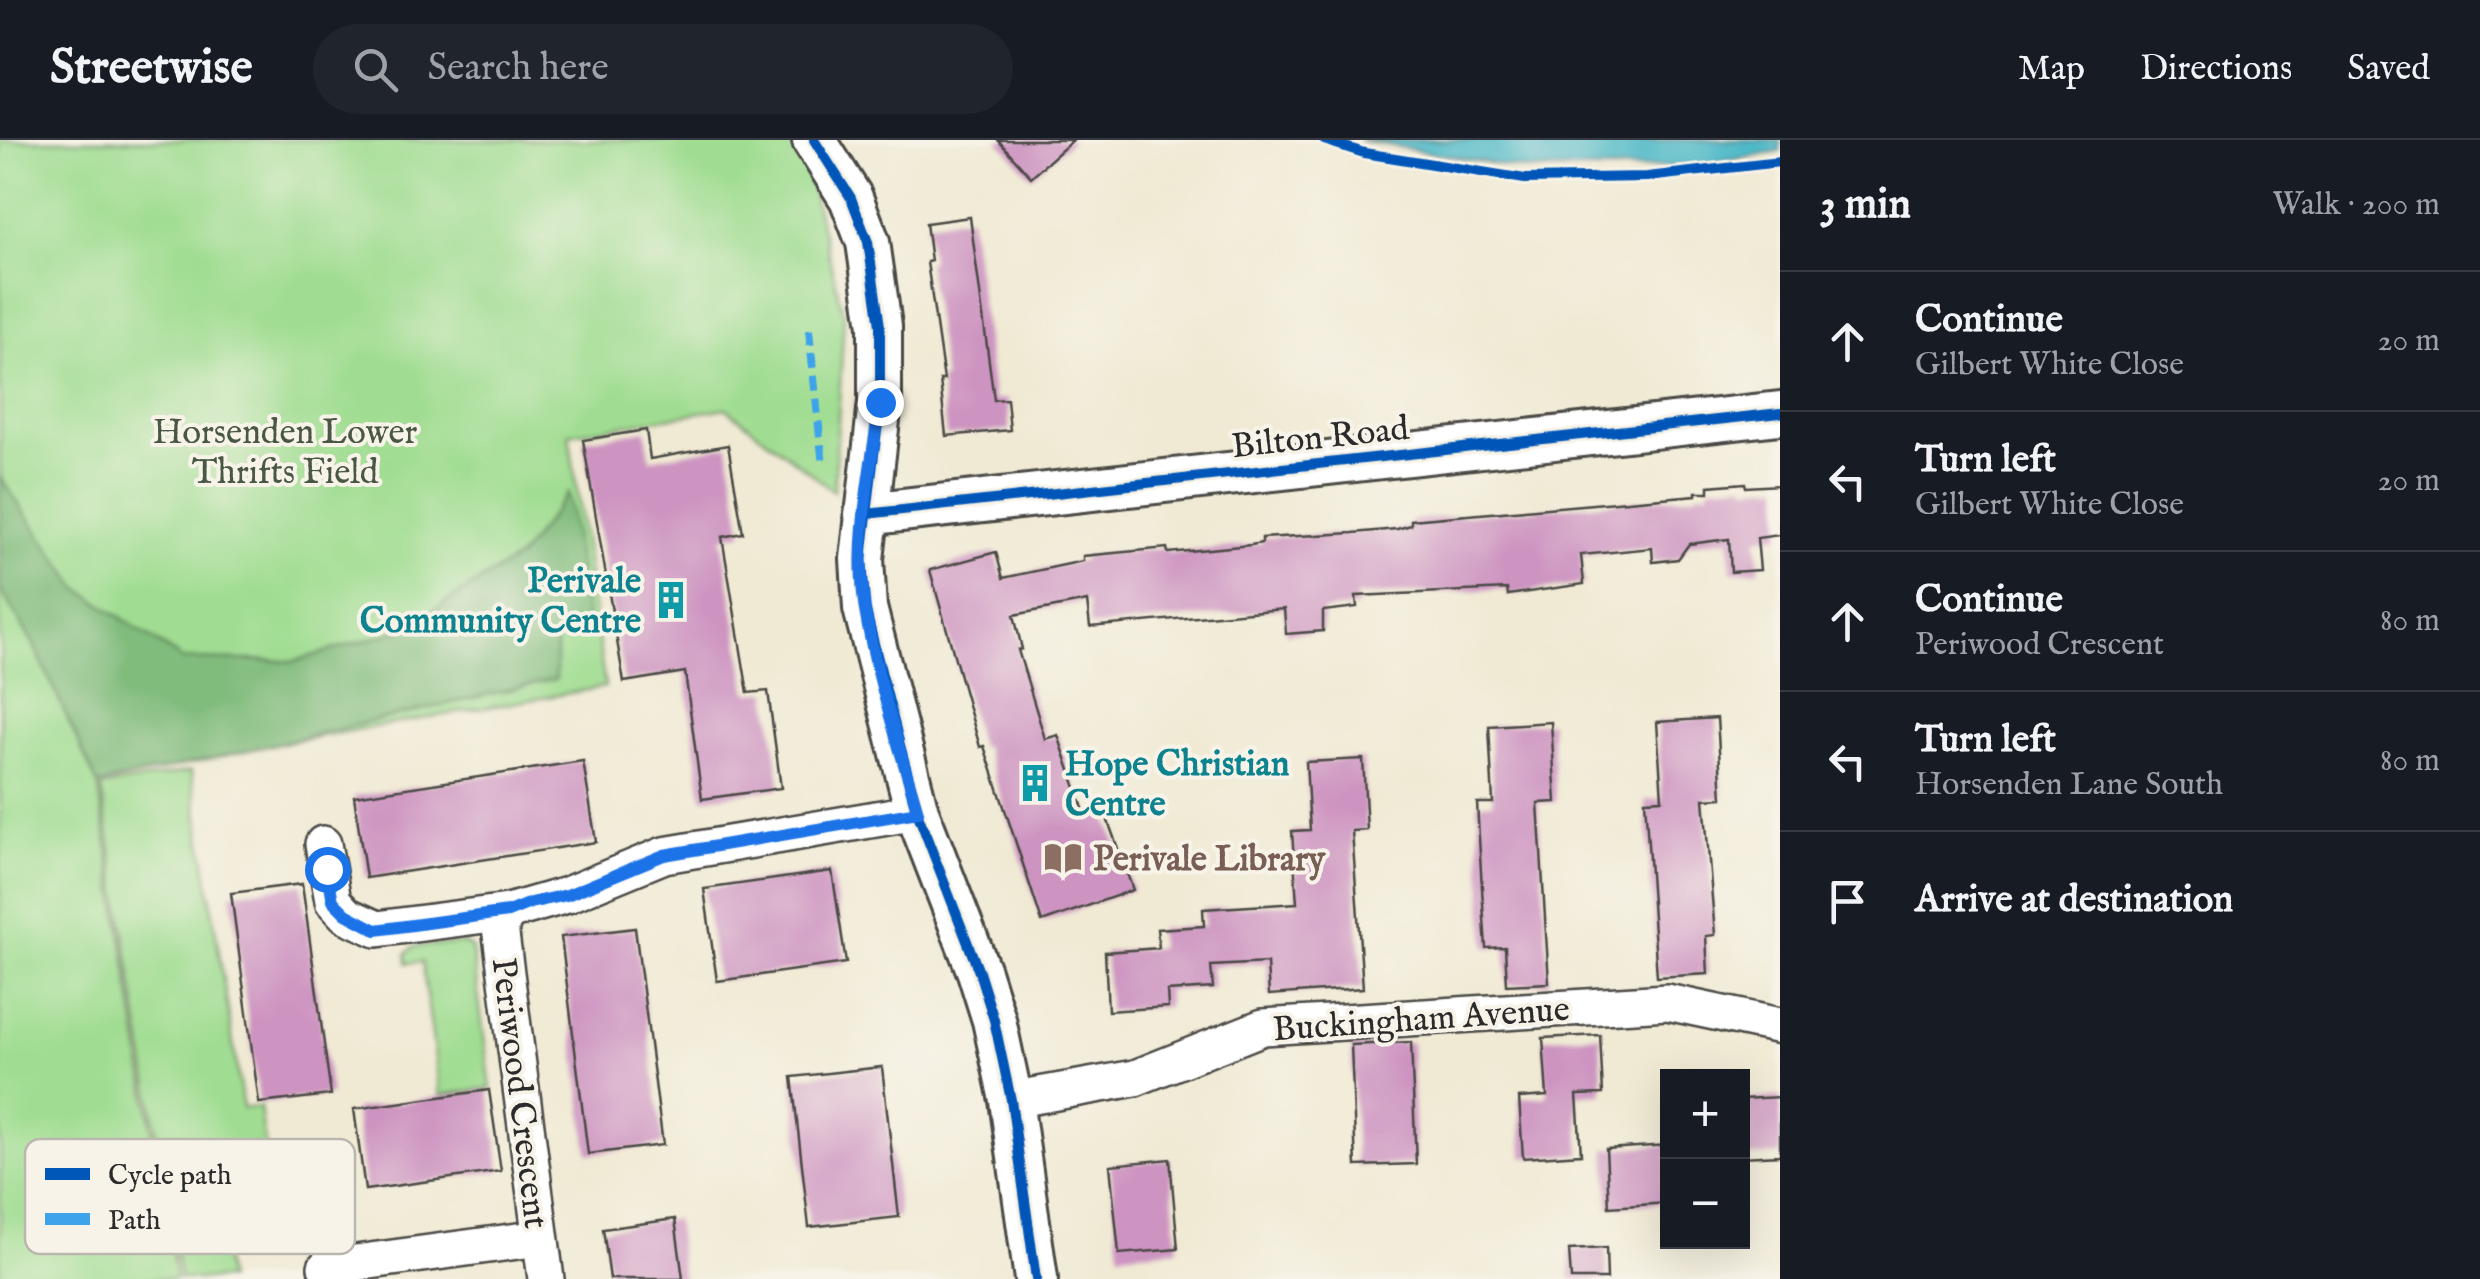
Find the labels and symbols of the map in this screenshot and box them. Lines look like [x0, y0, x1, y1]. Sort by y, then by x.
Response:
route end [858, 380, 904, 426]
street label: Bilton Road [1229, 407, 1412, 470]
park label: Horsenden Lower Thrifts Field [153, 411, 417, 496]
place label: Perivale Community Centre [360, 560, 641, 645]
building icon: Perivale Community Centre [650, 579, 692, 621]
place label: Hope Christian Centre [1065, 743, 1290, 828]
building icon: Hope Christian Centre [1014, 762, 1056, 804]
library icon: Perivale Library [1042, 837, 1084, 879]
place label: Perivale Library [1093, 838, 1326, 883]
route start [305, 847, 351, 893]
street label: Periwood Crescent [480, 955, 557, 1231]
street label: Buckingham Avenue [1271, 988, 1571, 1053]
legend [25, 1139, 355, 1254]
text: Cycle path [108, 1159, 232, 1194]
text: Path [108, 1204, 161, 1239]

